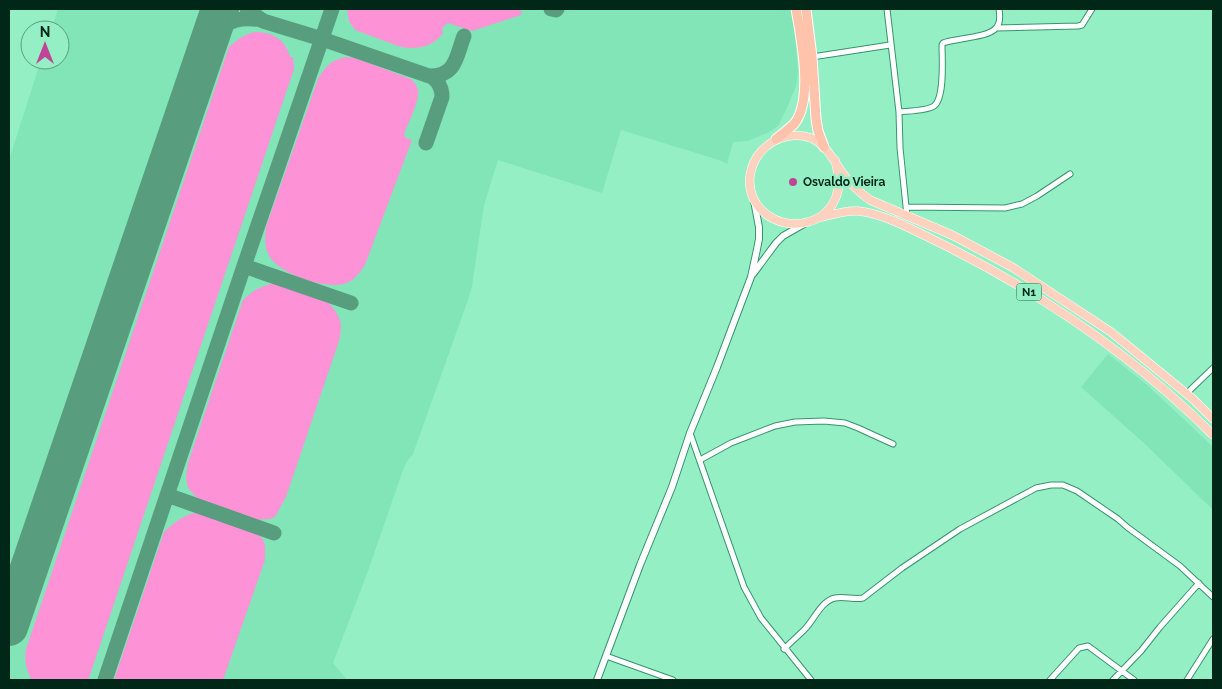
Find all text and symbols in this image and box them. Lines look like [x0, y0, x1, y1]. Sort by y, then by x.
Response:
north arrow [20, 20, 70, 70]
text: N [40, 24, 50, 40]
place label: Osvaldo Vieira [803, 175, 885, 189]
marker: Osvaldo Vieira [787, 176, 799, 188]
road number: N1 [1016, 284, 1042, 300]

